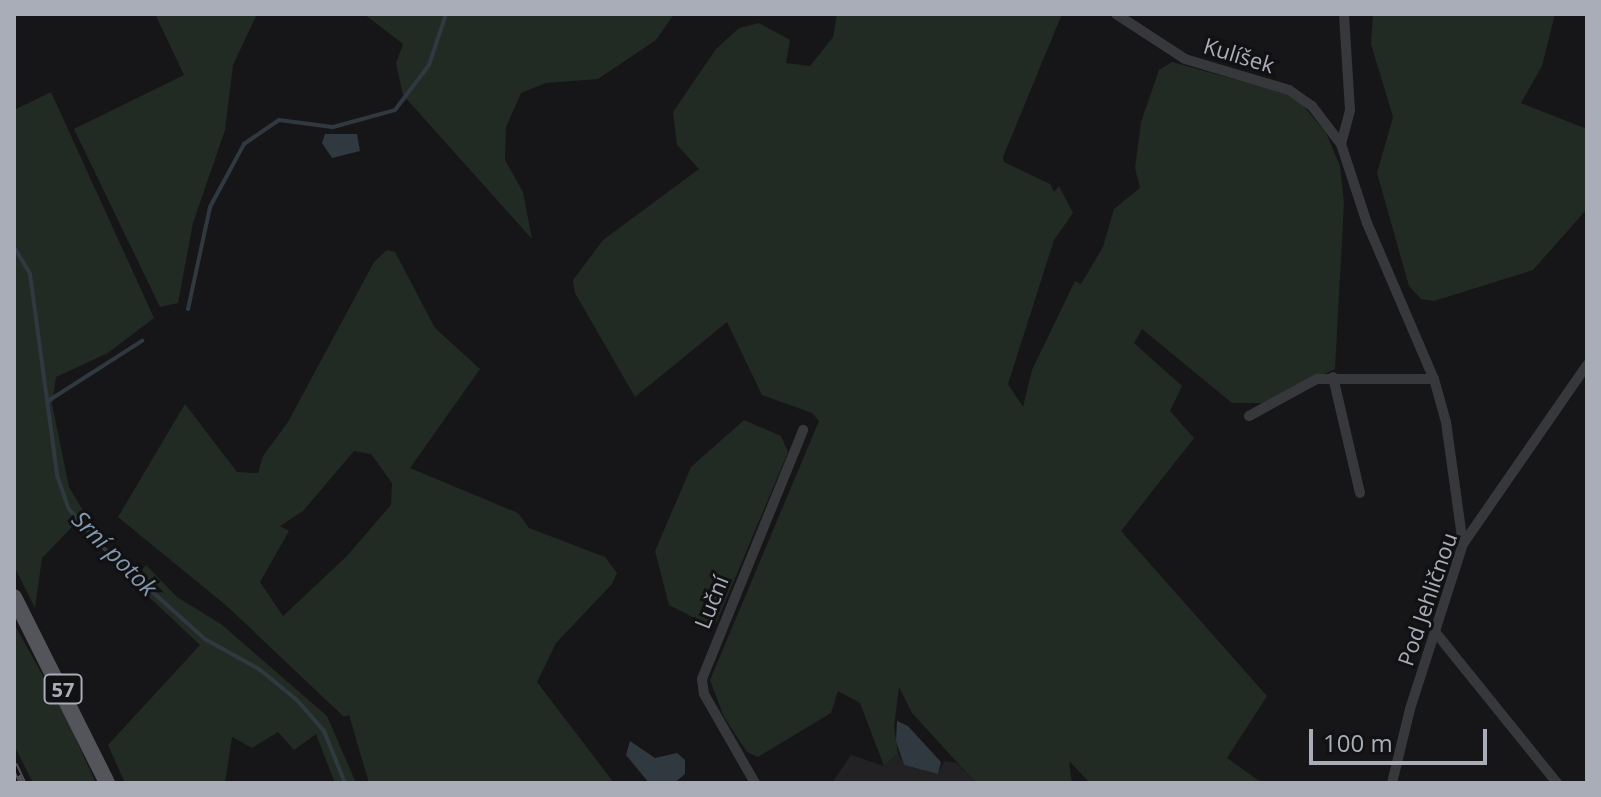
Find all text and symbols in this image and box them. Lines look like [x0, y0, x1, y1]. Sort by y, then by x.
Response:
street label: Kulíšek [1200, 32, 1278, 78]
water label: Srní potok [67, 505, 163, 601]
street label: Pod Jehličnou [1392, 529, 1462, 669]
street label: Luční [689, 572, 733, 632]
road number: 57 [43, 673, 83, 705]
scale bar [1313, 713, 1491, 763]
text: 100 m [1323, 726, 1393, 759]

